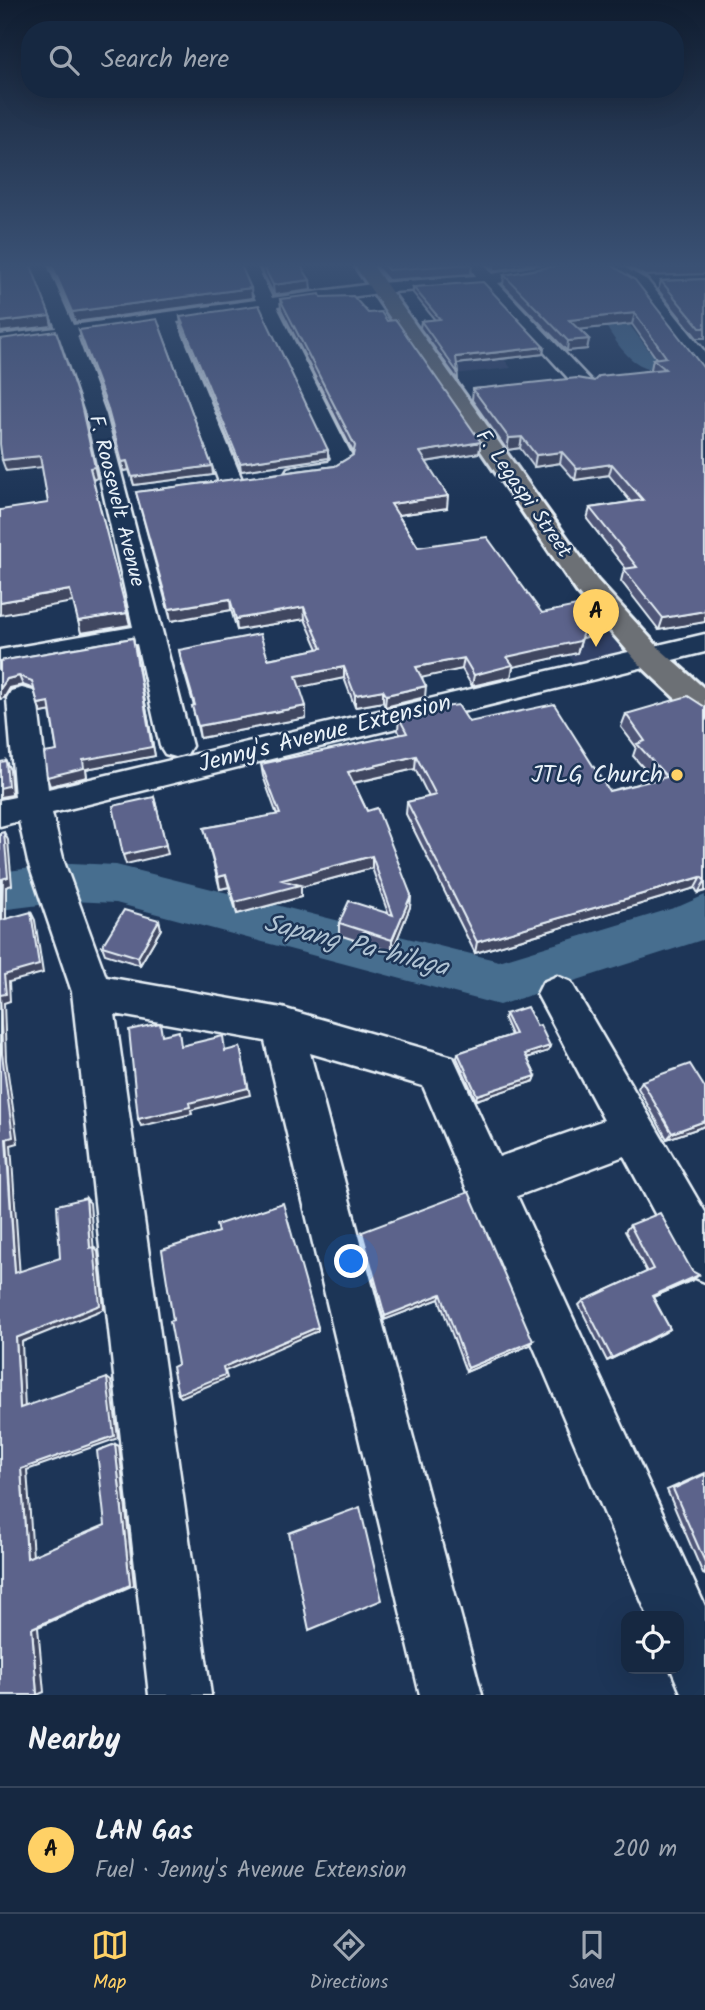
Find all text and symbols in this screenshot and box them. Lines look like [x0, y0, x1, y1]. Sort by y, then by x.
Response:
search box [21, 21, 684, 98]
text: Search here [101, 39, 229, 81]
icon: search [45, 41, 83, 79]
street label: F. Roosevelt Avenue [79, 412, 153, 591]
street label: F. Legaspi Street [466, 423, 580, 566]
pin: A [573, 589, 619, 647]
street label: Jenny's Avenue Extension [195, 684, 455, 784]
place label: JTLG Church [531, 756, 663, 795]
marker: JTLG Church [669, 767, 685, 783]
water label: Sapang Pa-hilaga [259, 903, 454, 990]
your location [334, 1244, 368, 1278]
map controls [621, 1611, 684, 1674]
button: locate [621, 1611, 684, 1674]
text: Nearby [28, 1717, 120, 1765]
text: LAN Gas [95, 1811, 193, 1853]
text: A [44, 1832, 58, 1868]
text: 200 m [613, 1832, 677, 1868]
text: Fuel · Jenny's Avenue Extension [95, 1853, 406, 1889]
tab: Map [91, 1926, 129, 1998]
tab: Directions [310, 1926, 388, 1998]
tab: Saved [569, 1926, 614, 1998]

